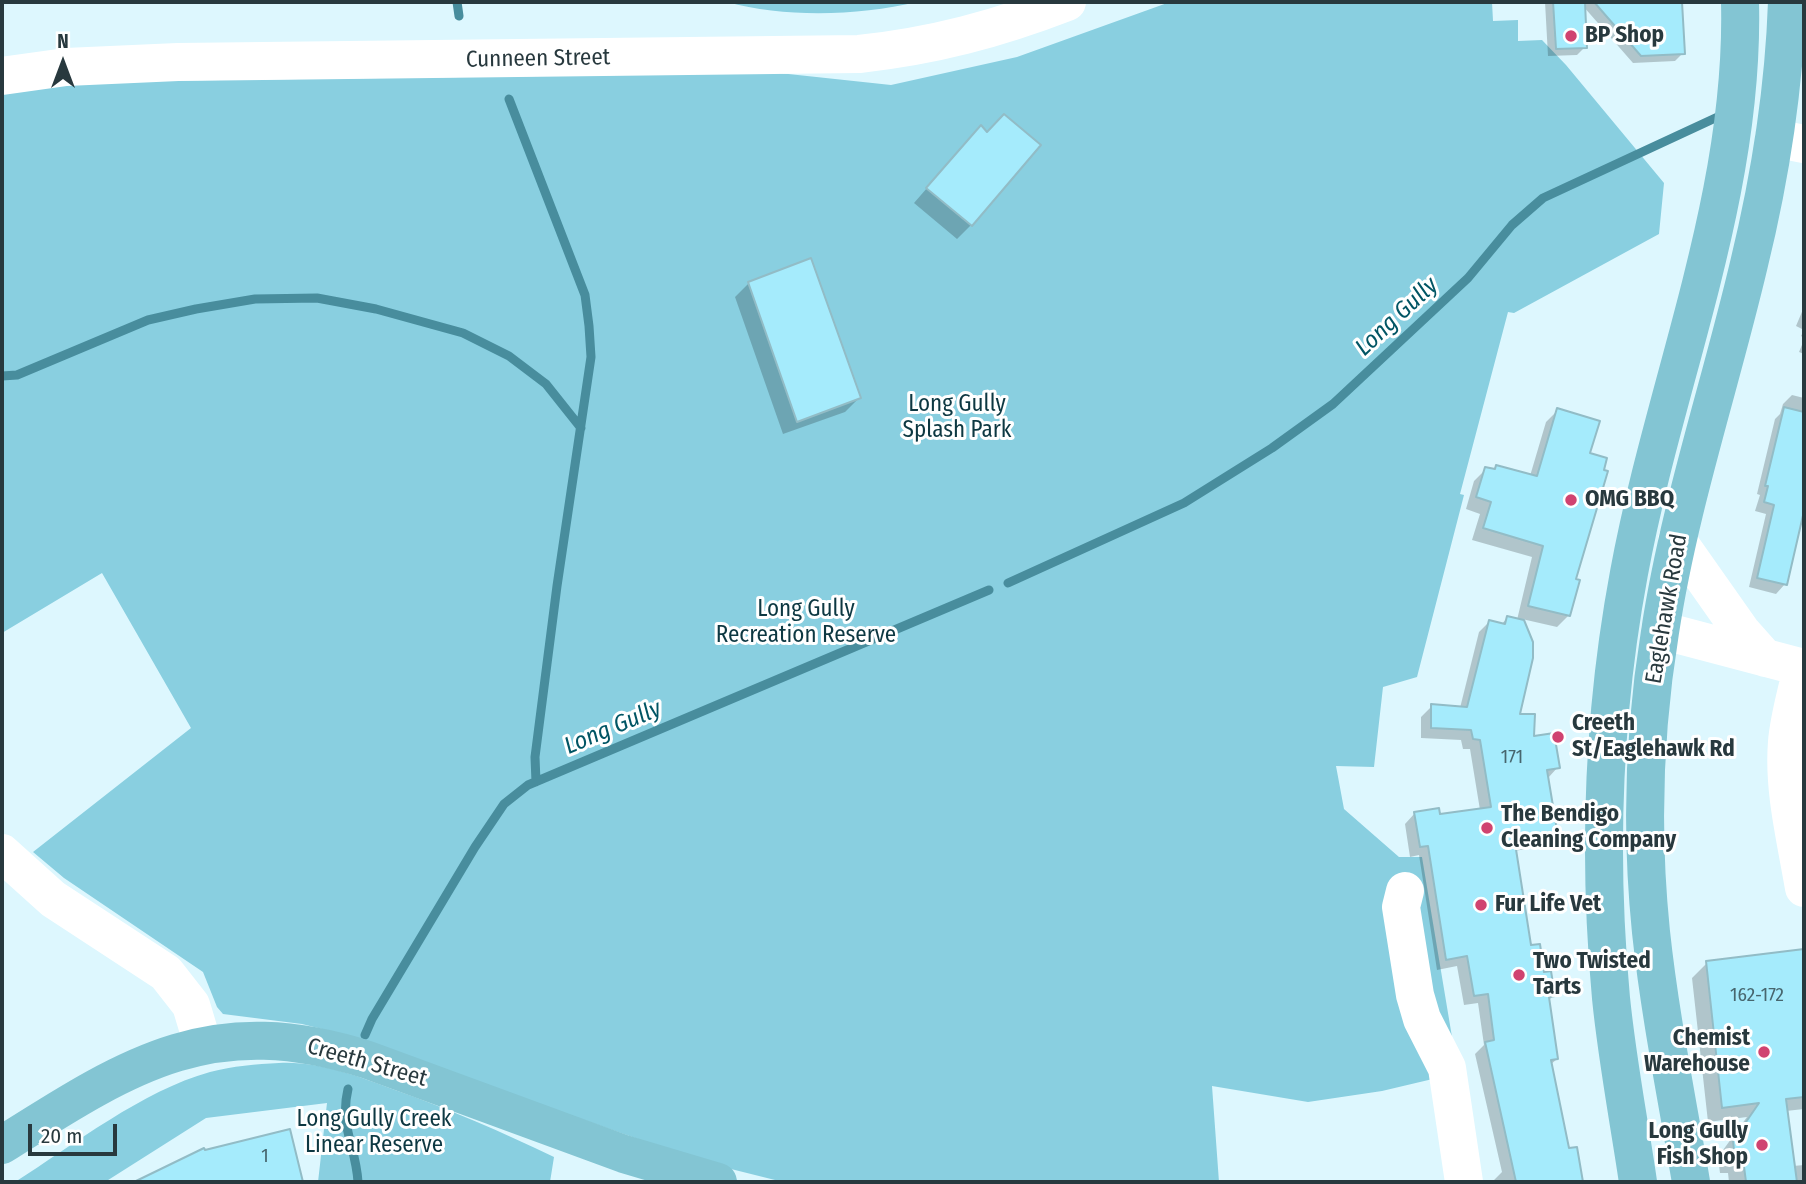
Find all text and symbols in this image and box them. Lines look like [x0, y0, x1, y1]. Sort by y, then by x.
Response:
place label: BP Shop [1585, 22, 1664, 50]
north arrow [28, 28, 98, 98]
marker: BP Shop [1563, 28, 1579, 44]
text: N [57, 30, 69, 53]
street label: Cunneen Street [466, 44, 610, 74]
water label: Long Gully [1350, 272, 1444, 362]
park label: Long Gully Splash Park [903, 391, 1011, 445]
place label: OMG BBQ [1585, 486, 1674, 514]
marker: OMG BBQ [1563, 492, 1579, 508]
street label: Eaglehawk Road [1640, 532, 1694, 686]
park label: Long Gully Recreation Reserve [716, 596, 896, 650]
water label: Long Gully [560, 695, 666, 761]
place label: Creeth St/Eaglehawk Rd [1572, 710, 1735, 764]
marker: Creeth St/Eaglehawk Rd [1550, 729, 1566, 745]
house number: 171 [1501, 747, 1523, 769]
place label: The Bendigo Cleaning Company [1501, 801, 1676, 855]
marker: The Bendigo Cleaning Company [1479, 820, 1495, 836]
place label: Fur Life Vet [1495, 891, 1601, 919]
marker: Fur Life Vet [1473, 897, 1489, 913]
place label: Two Twisted Tarts [1533, 948, 1651, 1002]
marker: Two Twisted Tarts [1511, 967, 1527, 983]
house number: 162-172 [1730, 985, 1784, 1007]
place label: Chemist Warehouse [1644, 1025, 1750, 1079]
street label: Creeth Street [304, 1033, 430, 1093]
marker: Chemist Warehouse [1756, 1044, 1772, 1060]
park label: Long Gully Creek Linear Reserve [296, 1106, 452, 1160]
scale bar [32, 1110, 121, 1154]
place label: Long Gully Fish Shop [1648, 1118, 1748, 1172]
text: 20 m [41, 1123, 82, 1149]
marker: Long Gully Fish Shop [1754, 1137, 1770, 1153]
house number: 1 [261, 1146, 269, 1168]

